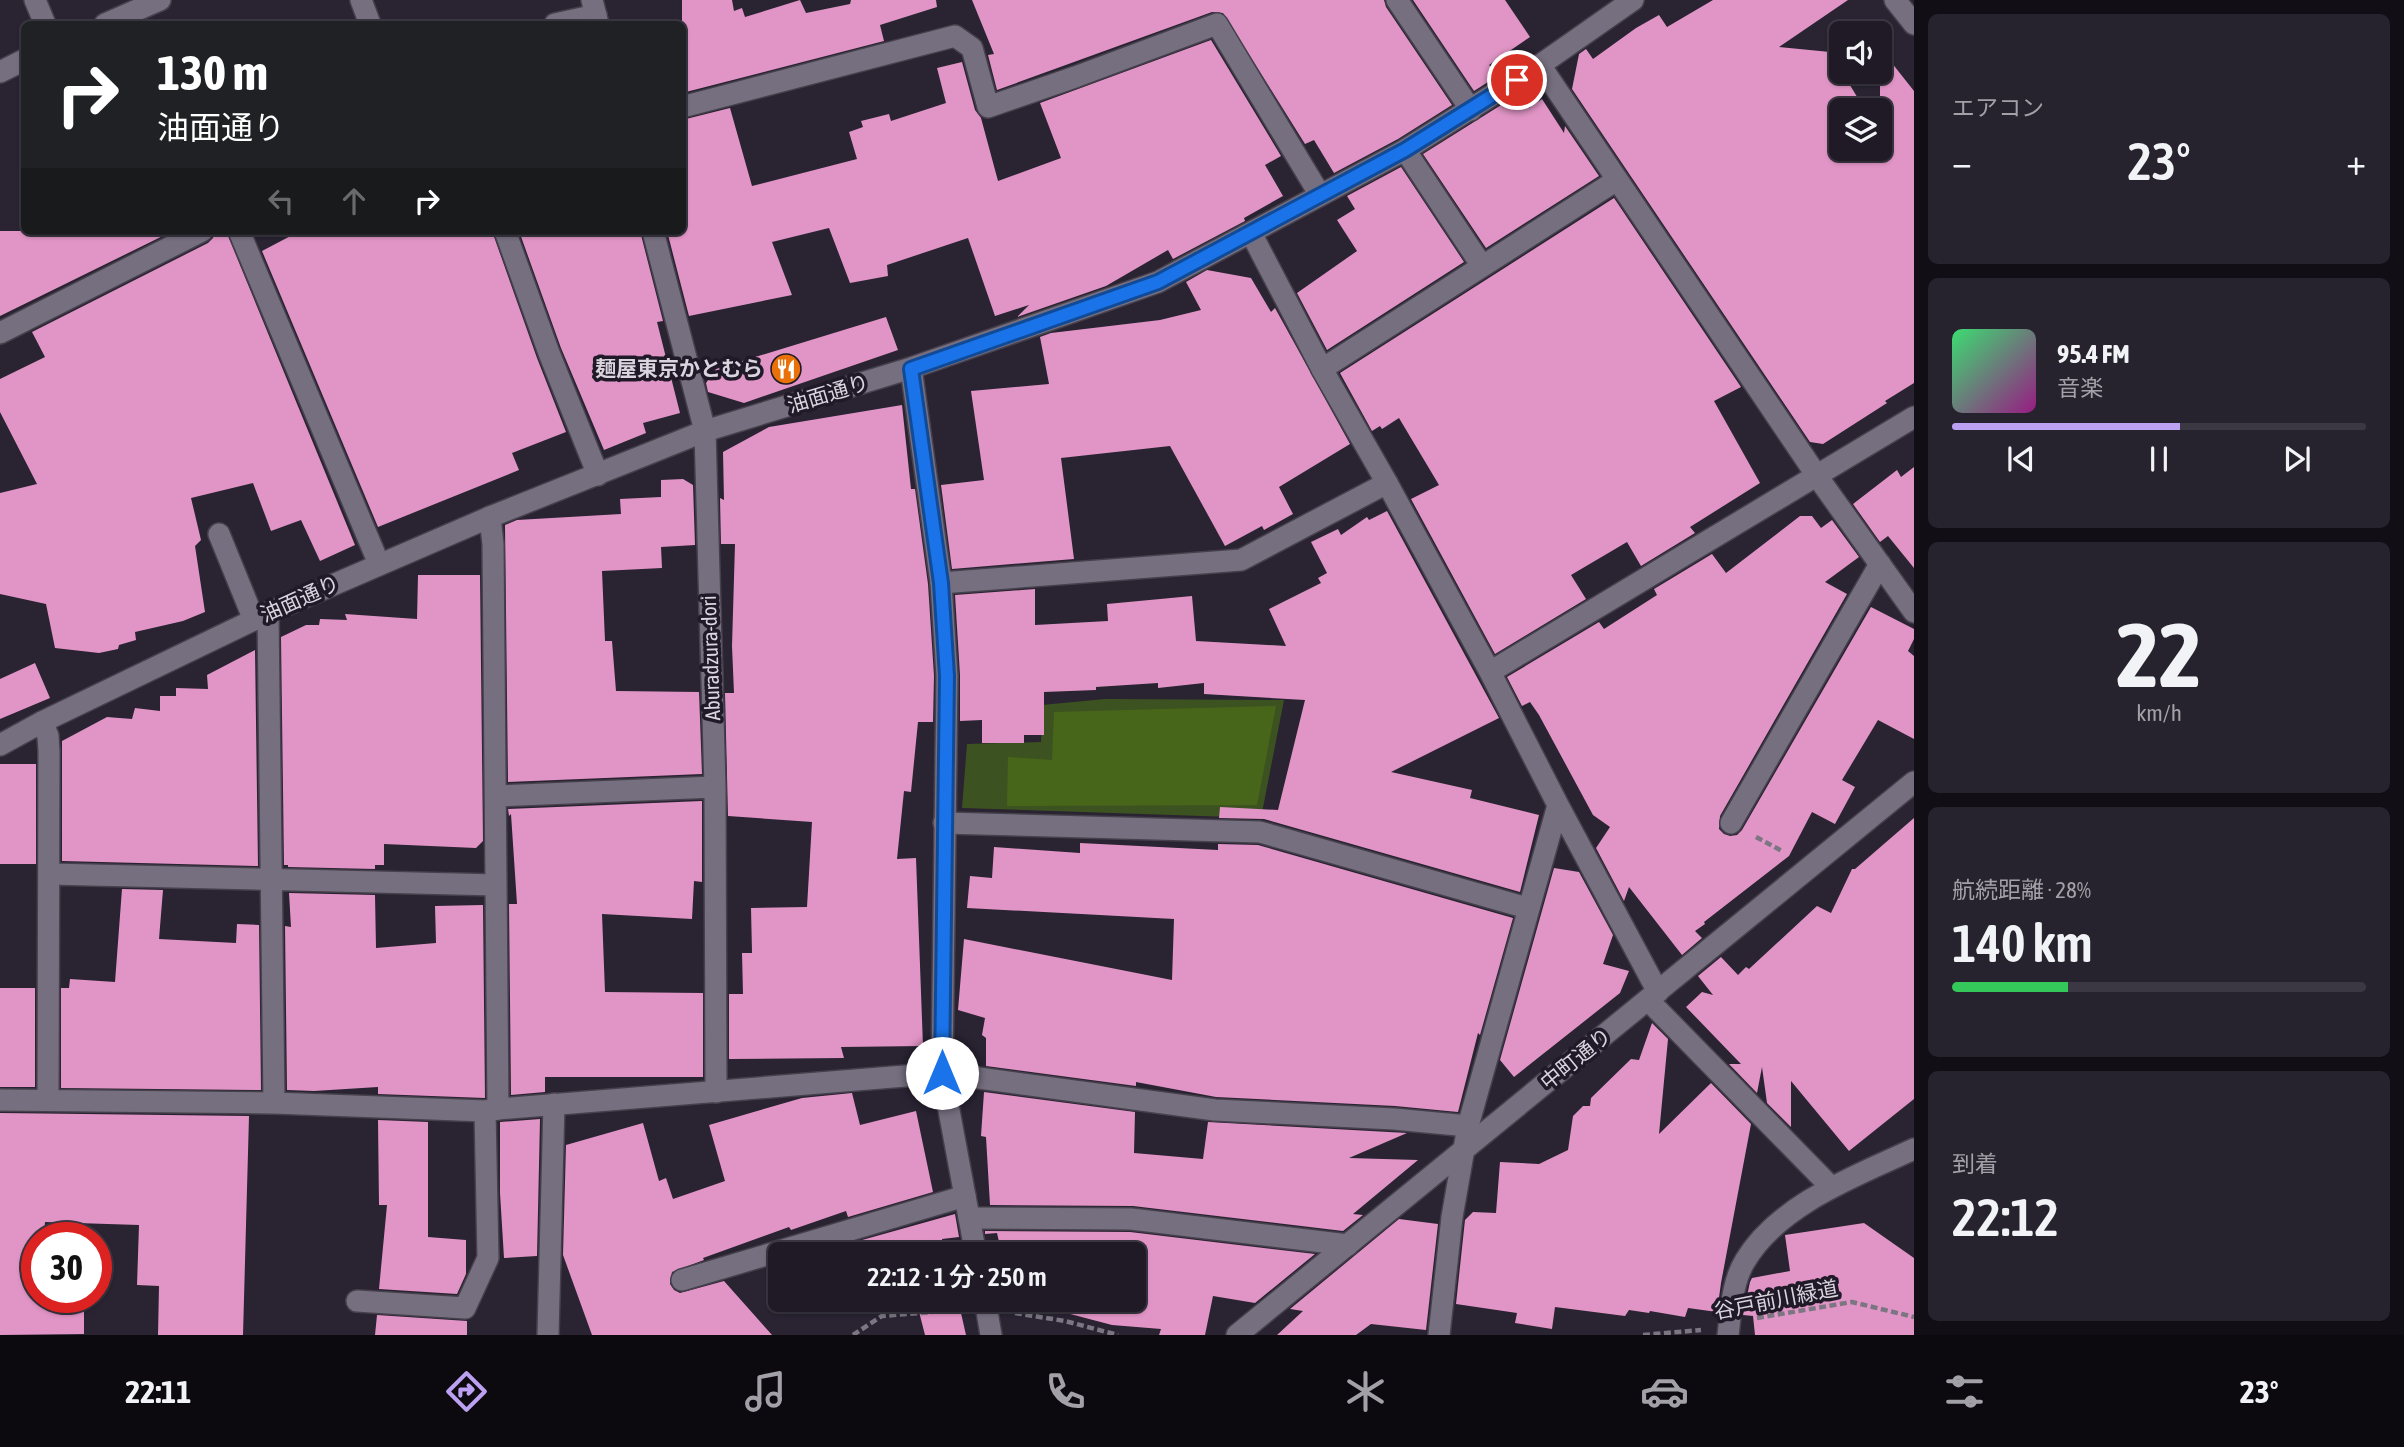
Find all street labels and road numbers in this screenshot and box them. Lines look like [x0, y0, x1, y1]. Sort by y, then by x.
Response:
street label: 油面通り [784, 369, 871, 417]
street label: 油面通り [256, 570, 343, 626]
street label: Aburadzura-dori [696, 595, 724, 721]
street label: 中町通り [1535, 1022, 1616, 1094]
street label: 谷戸前川緑道 [1712, 1275, 1840, 1323]

